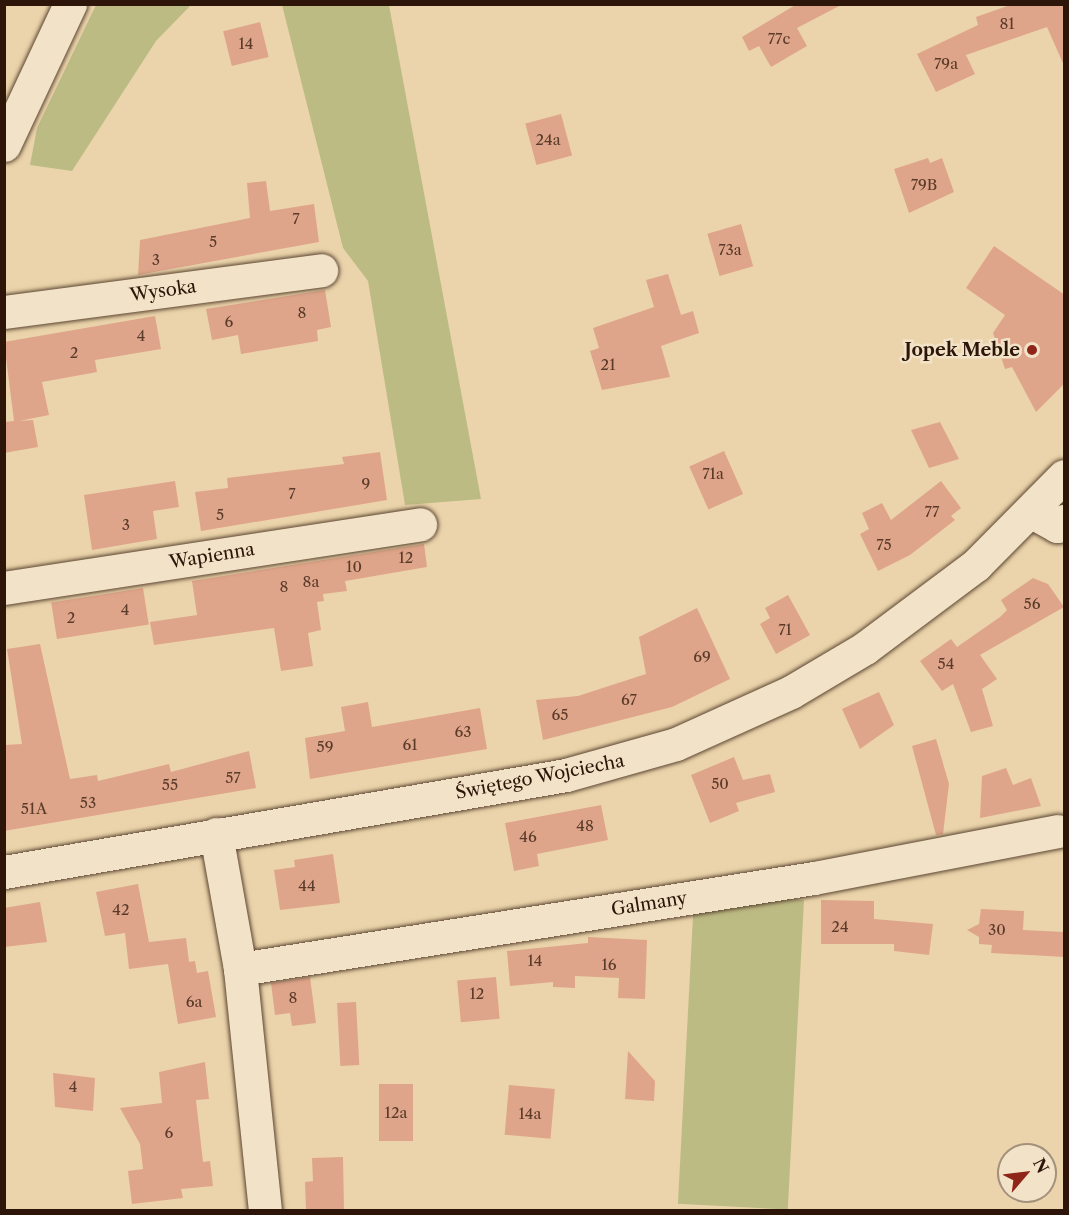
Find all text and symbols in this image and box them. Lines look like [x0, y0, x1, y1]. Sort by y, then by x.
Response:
house number: 81 [999, 15, 1015, 33]
house number: 77c [768, 30, 790, 48]
house number: 14 [239, 35, 253, 53]
house number: 79a [934, 55, 958, 73]
house number: 24a [535, 131, 561, 149]
house number: 79B [911, 176, 937, 194]
house number: 7 [292, 210, 300, 228]
house number: 5 [209, 233, 217, 251]
house number: 73a [718, 241, 742, 259]
house number: 3 [152, 251, 160, 269]
street label: Wysoka [128, 276, 198, 306]
house number: 8 [298, 304, 306, 322]
house number: 6 [225, 313, 233, 331]
house number: 4 [137, 327, 145, 345]
place label: Jopek Meble [904, 339, 1020, 361]
marker: Jopek Meble [1025, 343, 1039, 357]
house number: 2 [70, 344, 78, 362]
house number: 21 [601, 356, 615, 374]
house number: 71a [702, 465, 724, 483]
house number: 9 [362, 475, 370, 493]
house number: 7 [288, 485, 296, 503]
house number: 77 [925, 503, 939, 521]
house number: 5 [216, 506, 224, 524]
house number: 3 [122, 516, 130, 534]
house number: 75 [876, 536, 892, 554]
street label: Wapienna [168, 539, 256, 573]
house number: 12 [399, 549, 413, 567]
house number: 10 [346, 558, 362, 576]
house number: 8a [303, 573, 319, 591]
house number: 8 [280, 578, 288, 596]
house number: 56 [1024, 595, 1040, 613]
house number: 4 [121, 601, 129, 619]
house number: 2 [67, 609, 75, 627]
house number: 71 [778, 621, 792, 639]
house number: 69 [693, 648, 711, 666]
house number: 54 [938, 655, 954, 673]
house number: 67 [621, 691, 637, 709]
house number: 65 [552, 706, 568, 724]
house number: 63 [454, 723, 472, 741]
house number: 61 [402, 736, 418, 754]
house number: 59 [317, 738, 333, 756]
street label: Świętego Wojciecha [453, 750, 627, 804]
house number: 57 [225, 769, 241, 787]
house number: 50 [711, 775, 729, 793]
house number: 55 [162, 776, 178, 794]
house number: 53 [80, 794, 96, 812]
house number: 51A [21, 800, 47, 818]
house number: 48 [576, 817, 594, 835]
house number: 46 [519, 828, 537, 846]
house number: 44 [298, 877, 316, 895]
street label: Galmany [610, 887, 688, 921]
house number: 42 [112, 901, 130, 919]
house number: 24 [831, 918, 849, 936]
house number: 30 [988, 921, 1006, 939]
house number: 14 [528, 952, 542, 970]
house number: 16 [601, 956, 617, 974]
house number: 12 [470, 985, 484, 1003]
house number: 8 [289, 989, 297, 1007]
house number: 6a [186, 993, 202, 1011]
house number: 4 [69, 1078, 77, 1096]
house number: 12a [385, 1104, 407, 1122]
house number: 14a [519, 1105, 541, 1123]
house number: 6 [165, 1124, 173, 1142]
north arrow [997, 1143, 1057, 1203]
text: N [1029, 1155, 1053, 1176]

